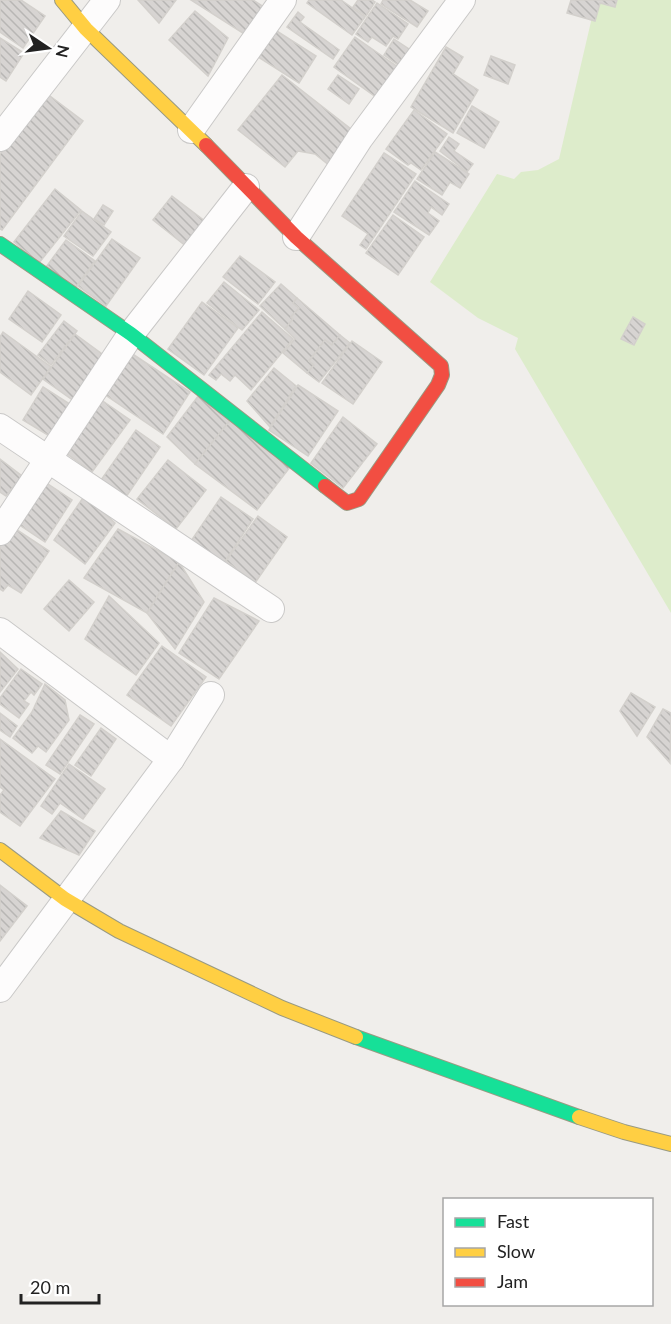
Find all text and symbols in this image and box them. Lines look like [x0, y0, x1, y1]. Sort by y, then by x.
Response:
north arrow [18, 18, 78, 78]
text: N [52, 43, 74, 60]
legend [443, 1198, 653, 1306]
text: Fast [497, 1210, 530, 1232]
text: Slow [497, 1240, 535, 1262]
scale bar [21, 1267, 99, 1305]
text: Jam [497, 1270, 528, 1292]
text: 20 m [30, 1276, 70, 1298]

